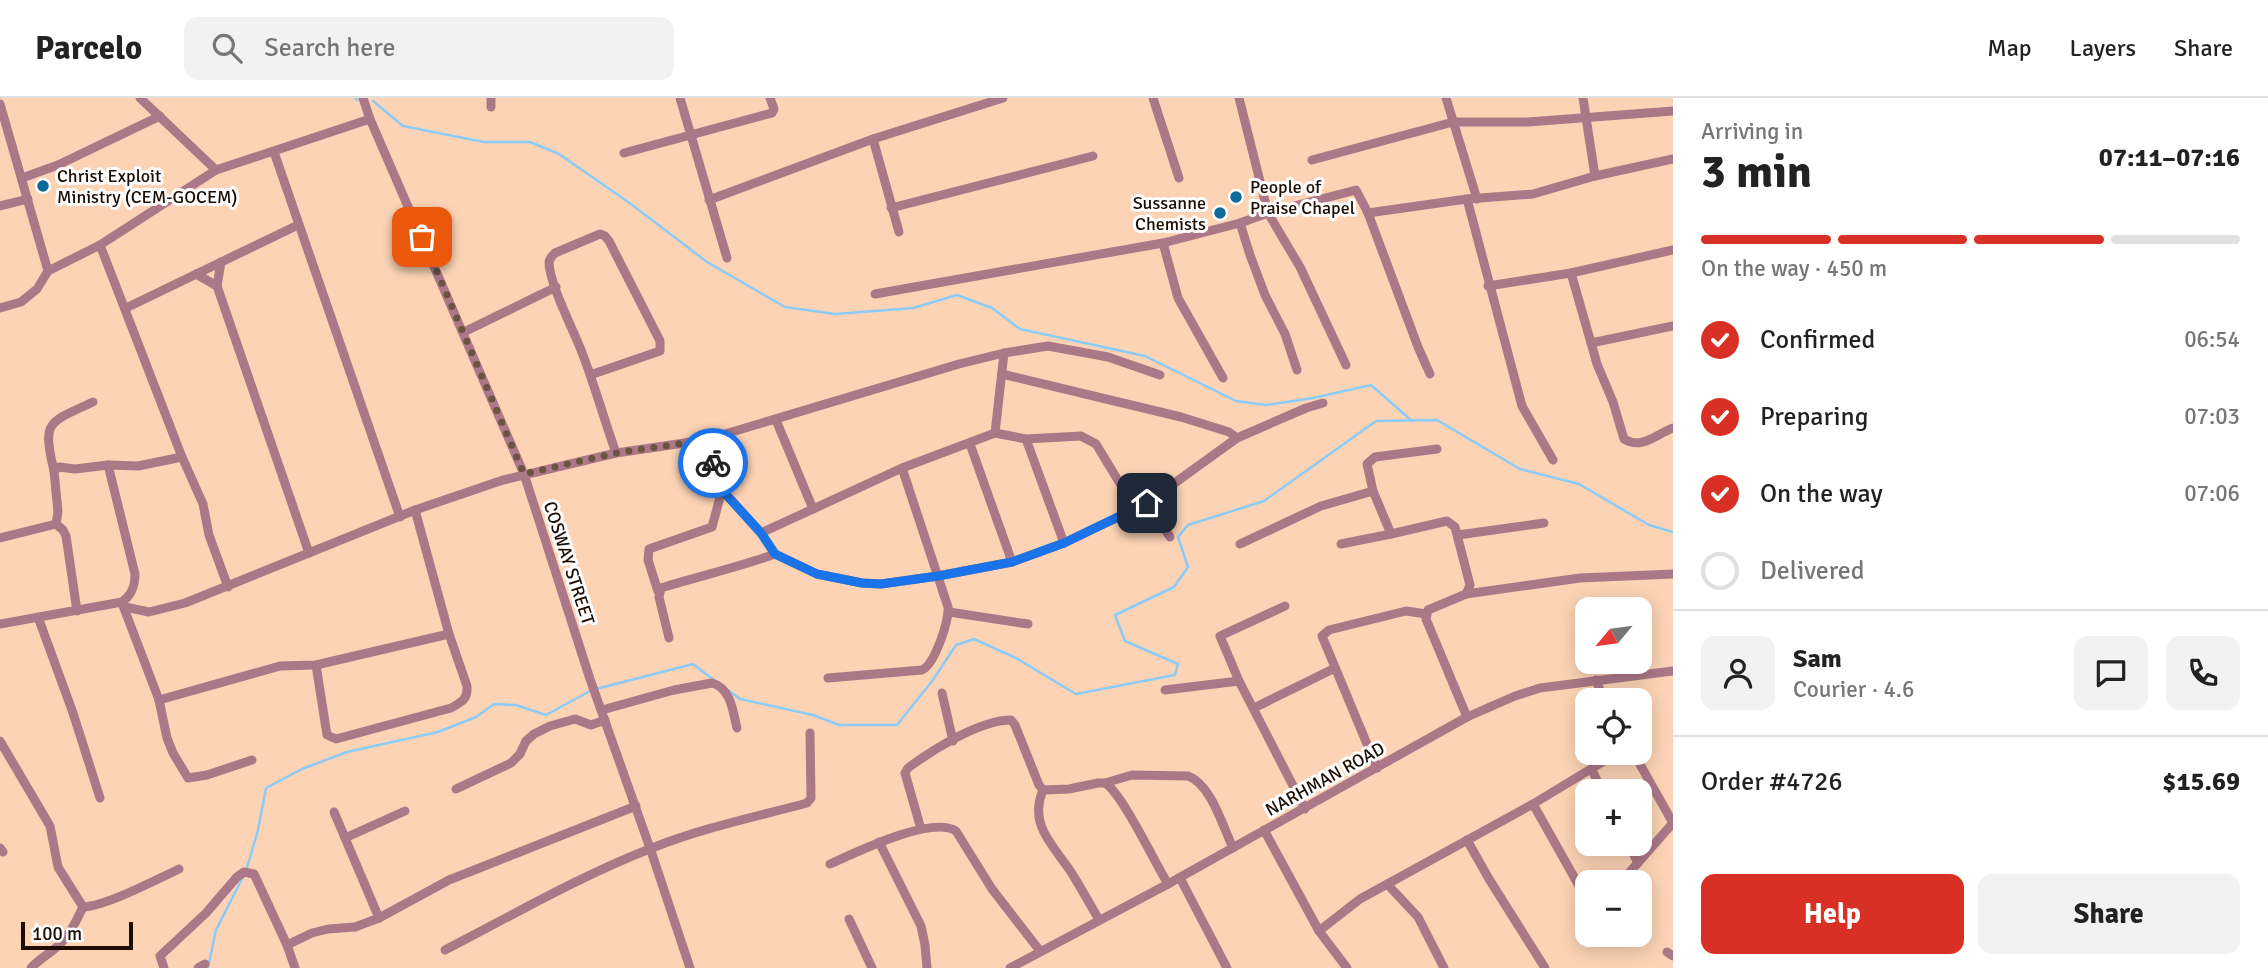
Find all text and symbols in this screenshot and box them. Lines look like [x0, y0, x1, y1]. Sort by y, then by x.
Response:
search box [184, 17, 674, 80]
text: Parcelo [35, 28, 142, 69]
icon: search [208, 29, 246, 67]
text: Search here [264, 32, 395, 64]
text: Map [1987, 33, 2032, 63]
text: Layers [2070, 33, 2136, 63]
text: Share [2174, 33, 2233, 63]
text: Arriving in [1701, 117, 1803, 146]
text: 07:11–07:16 [2099, 142, 2240, 174]
text: 3 min [1701, 144, 1812, 200]
place label: Christ Exploit Ministry (CEM-GOCEM) [57, 165, 238, 208]
place label: People of Praise Chapel [1250, 176, 1355, 219]
marker: Christ Exploit Ministry (CEM-GOCEM) [35, 178, 51, 194]
marker: People of Praise Chapel [1228, 189, 1244, 205]
place label: Sussanne Chemists [1133, 192, 1206, 235]
marker: Sussanne Chemists [1212, 205, 1228, 221]
pin [392, 207, 452, 267]
icon: bag [403, 218, 441, 256]
text: On the way · 450 m [1701, 254, 1887, 283]
icon: check [1701, 321, 1739, 359]
text: Confirmed [1760, 324, 1875, 356]
text: 06:54 [2184, 325, 2240, 354]
icon: check [1701, 398, 1739, 436]
text: Preparing [1760, 401, 1868, 433]
text: 07:03 [2184, 402, 2240, 431]
courier [678, 428, 748, 498]
icon: bike [694, 444, 732, 482]
pin [1117, 473, 1177, 533]
icon: check [1701, 475, 1739, 513]
text: On the way [1760, 478, 1883, 510]
text: 07:06 [2184, 479, 2240, 508]
icon: home [1128, 484, 1166, 522]
street label: COSWAY STREET [539, 498, 599, 628]
text: Delivered [1760, 555, 1865, 587]
north arrow [1575, 597, 1652, 674]
map controls [1575, 597, 1652, 947]
button: person [1701, 636, 1775, 710]
button: chat [2074, 636, 2148, 710]
button: phone [2166, 636, 2240, 710]
text: Sam [1793, 643, 1842, 675]
text: Courier · 4.6 [1793, 675, 1914, 704]
button: locate [1575, 688, 1652, 765]
street label: NARHMAN ROAD [1262, 737, 1388, 821]
text: Order #4726 [1701, 766, 1842, 798]
text: $15.69 [2162, 766, 2240, 798]
button: + [1575, 779, 1652, 856]
button: − [1575, 870, 1652, 947]
button: Help [1701, 874, 1964, 954]
button: Share [1978, 874, 2240, 954]
scale bar [21, 919, 133, 951]
text: 100 m [32, 922, 82, 946]

